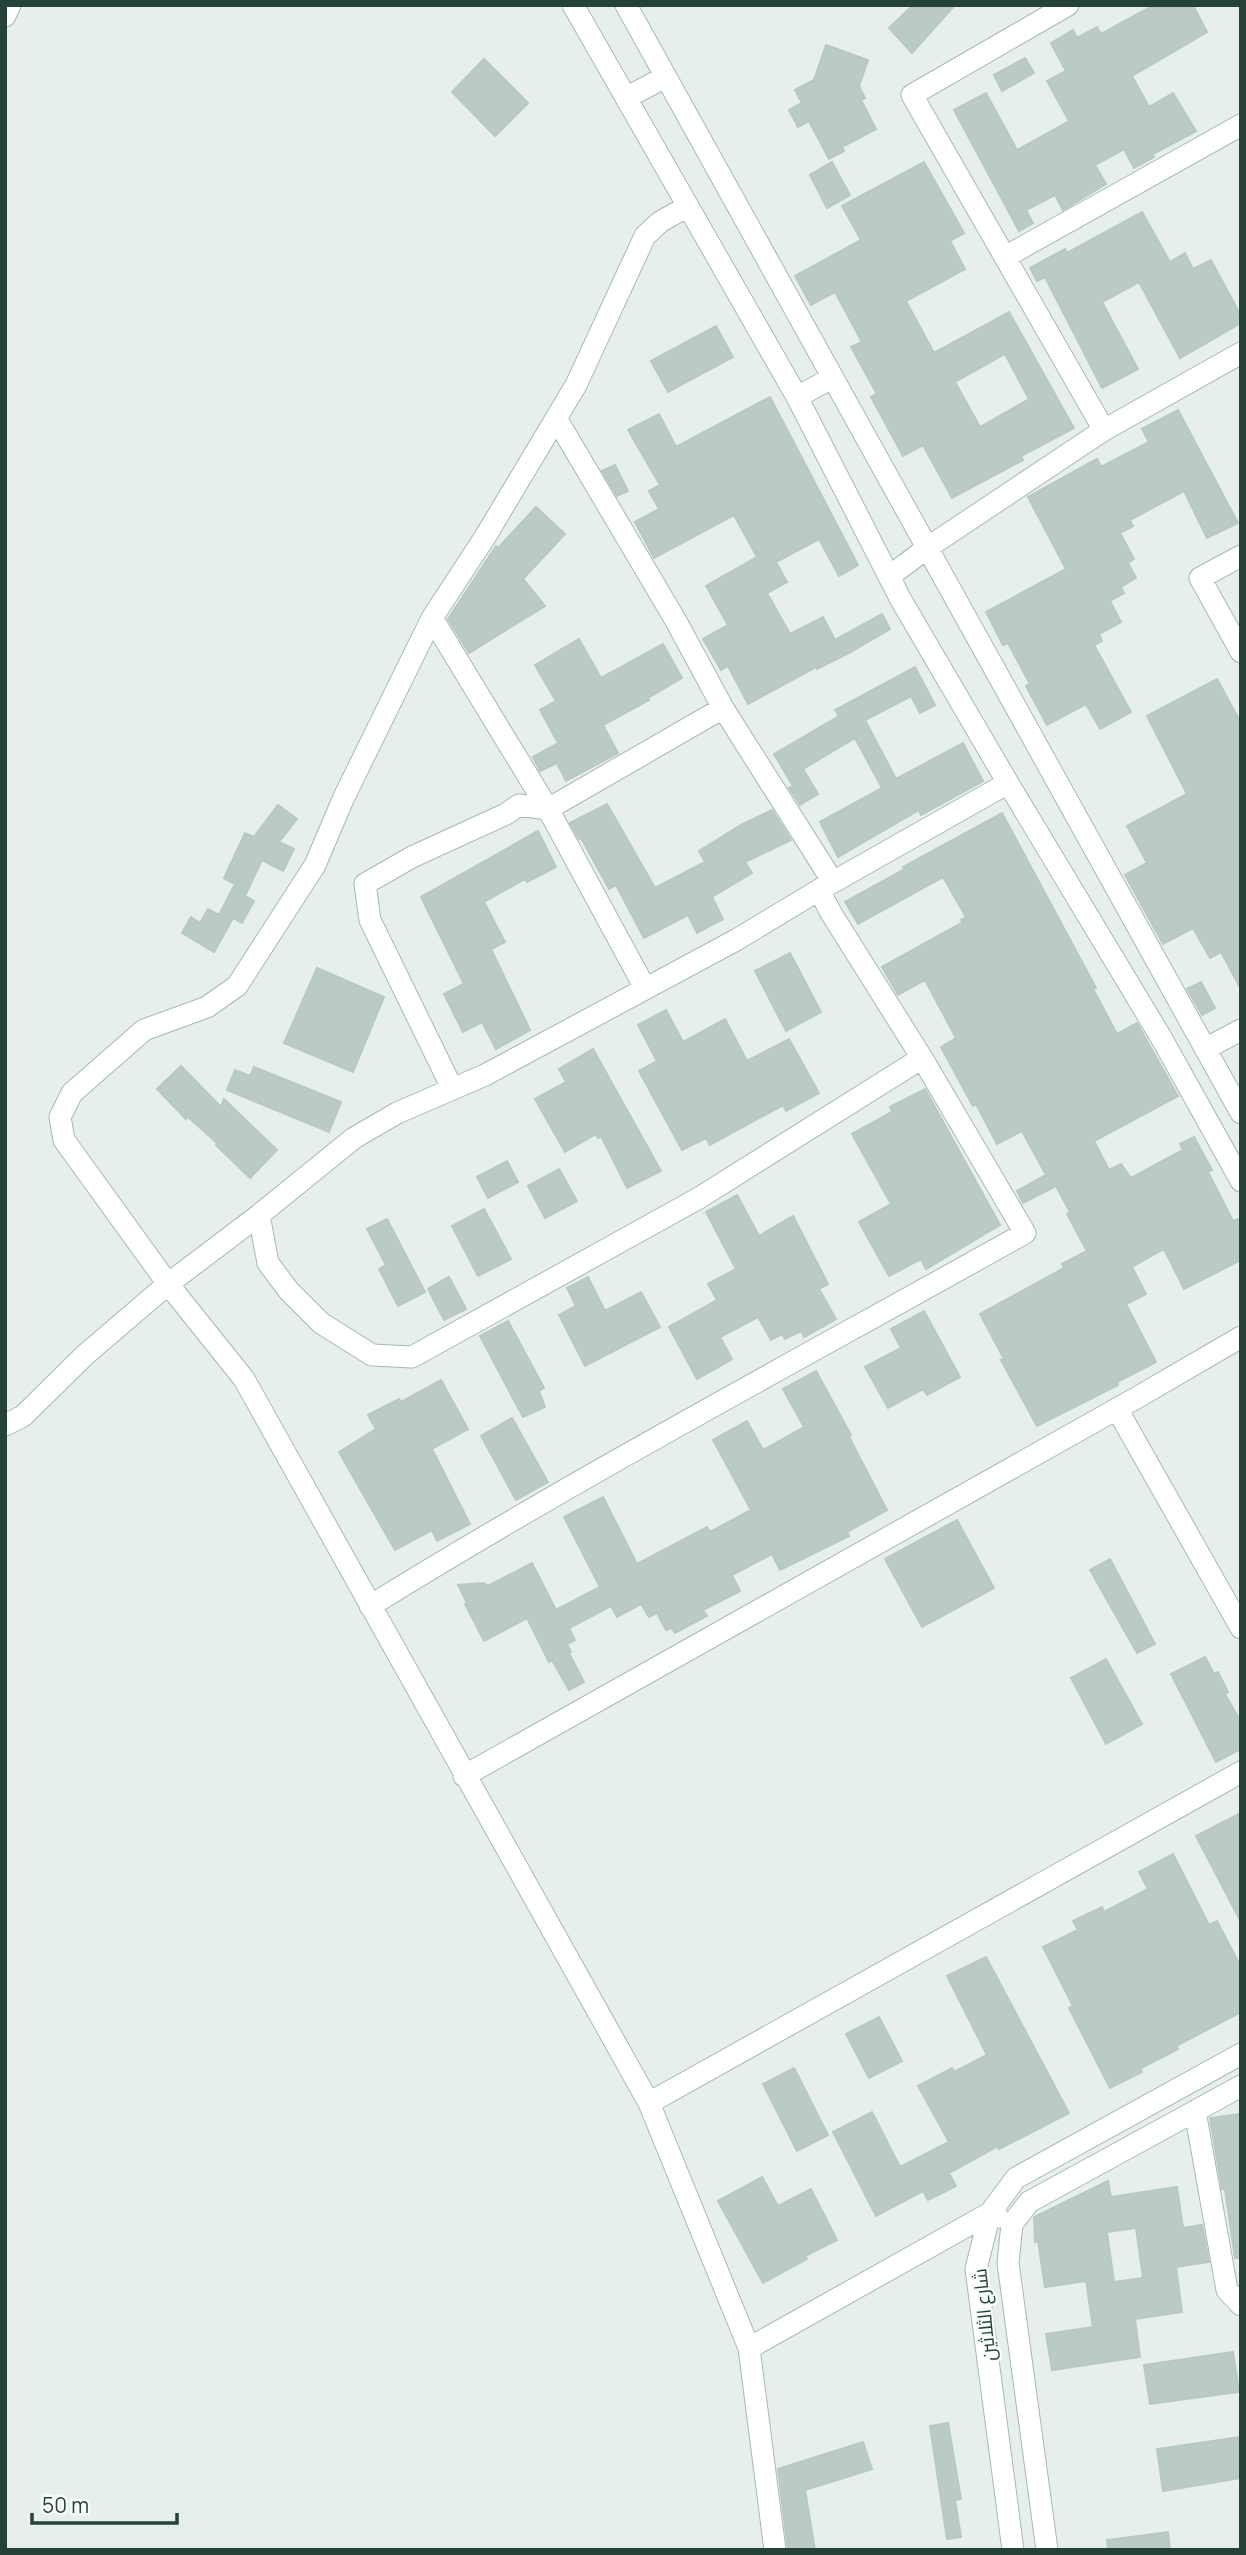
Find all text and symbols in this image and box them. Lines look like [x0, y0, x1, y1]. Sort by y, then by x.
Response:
street label: شارع الثلاثين [966, 2267, 1003, 2363]
scale bar [32, 2482, 177, 2526]
text: 50 m [42, 2491, 89, 2519]

